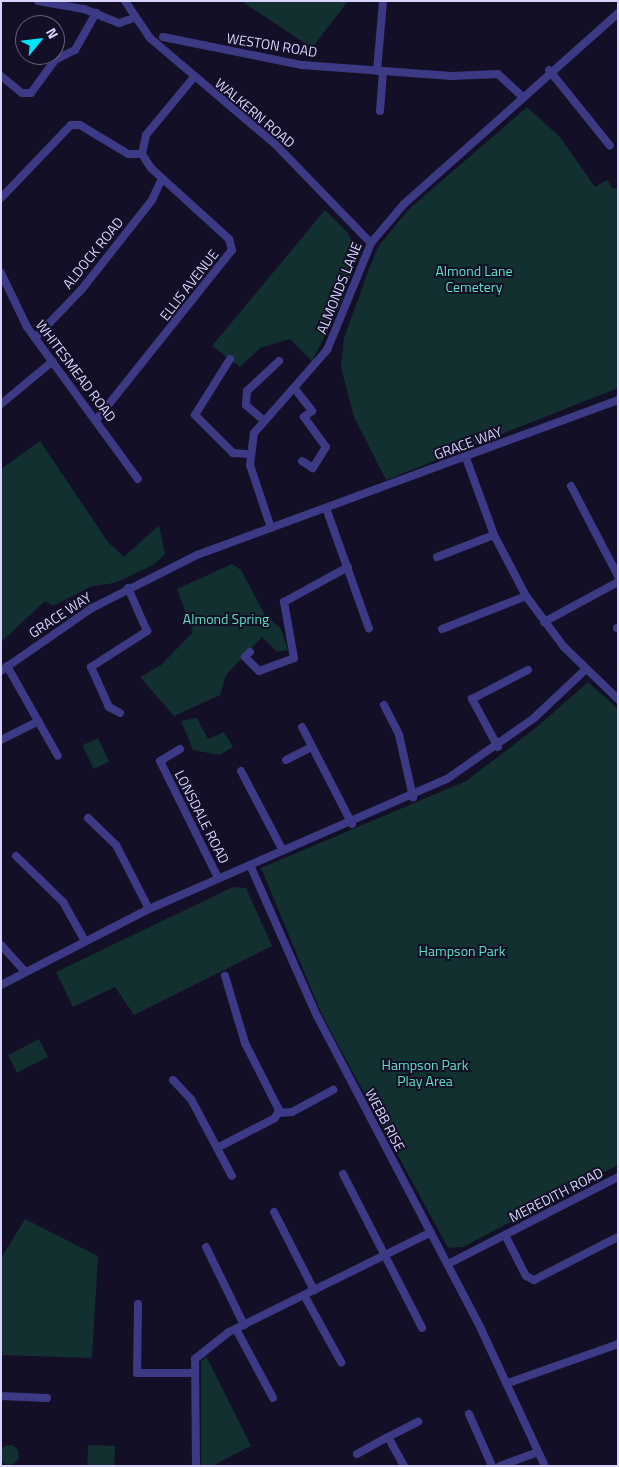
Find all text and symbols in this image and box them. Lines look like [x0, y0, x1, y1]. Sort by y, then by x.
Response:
north arrow [15, 15, 65, 65]
text: N [41, 24, 64, 42]
street label: WESTON ROAD [225, 30, 319, 60]
street label: WALKERN ROAD [212, 75, 298, 151]
street label: ALDOCK ROAD [59, 214, 127, 292]
street label: ALMONDS LANE [313, 240, 365, 336]
street label: ELLIS AVENUE [156, 246, 222, 324]
park label: Almond Lane Cemetery [436, 263, 512, 296]
street label: WHITESMEAD ROAD [32, 317, 120, 425]
street label: GRACE WAY [432, 423, 504, 463]
street label: GRACE WAY [26, 589, 94, 641]
park label: Almond Spring [183, 611, 269, 627]
street label: LONSDALE ROAD [171, 768, 233, 866]
park label: Hampson Park [419, 943, 505, 959]
park label: Hampson Park Play Area [382, 1057, 468, 1090]
street label: WEBB RISE [362, 1086, 408, 1154]
street label: MEREDITH ROAD [506, 1164, 606, 1226]

